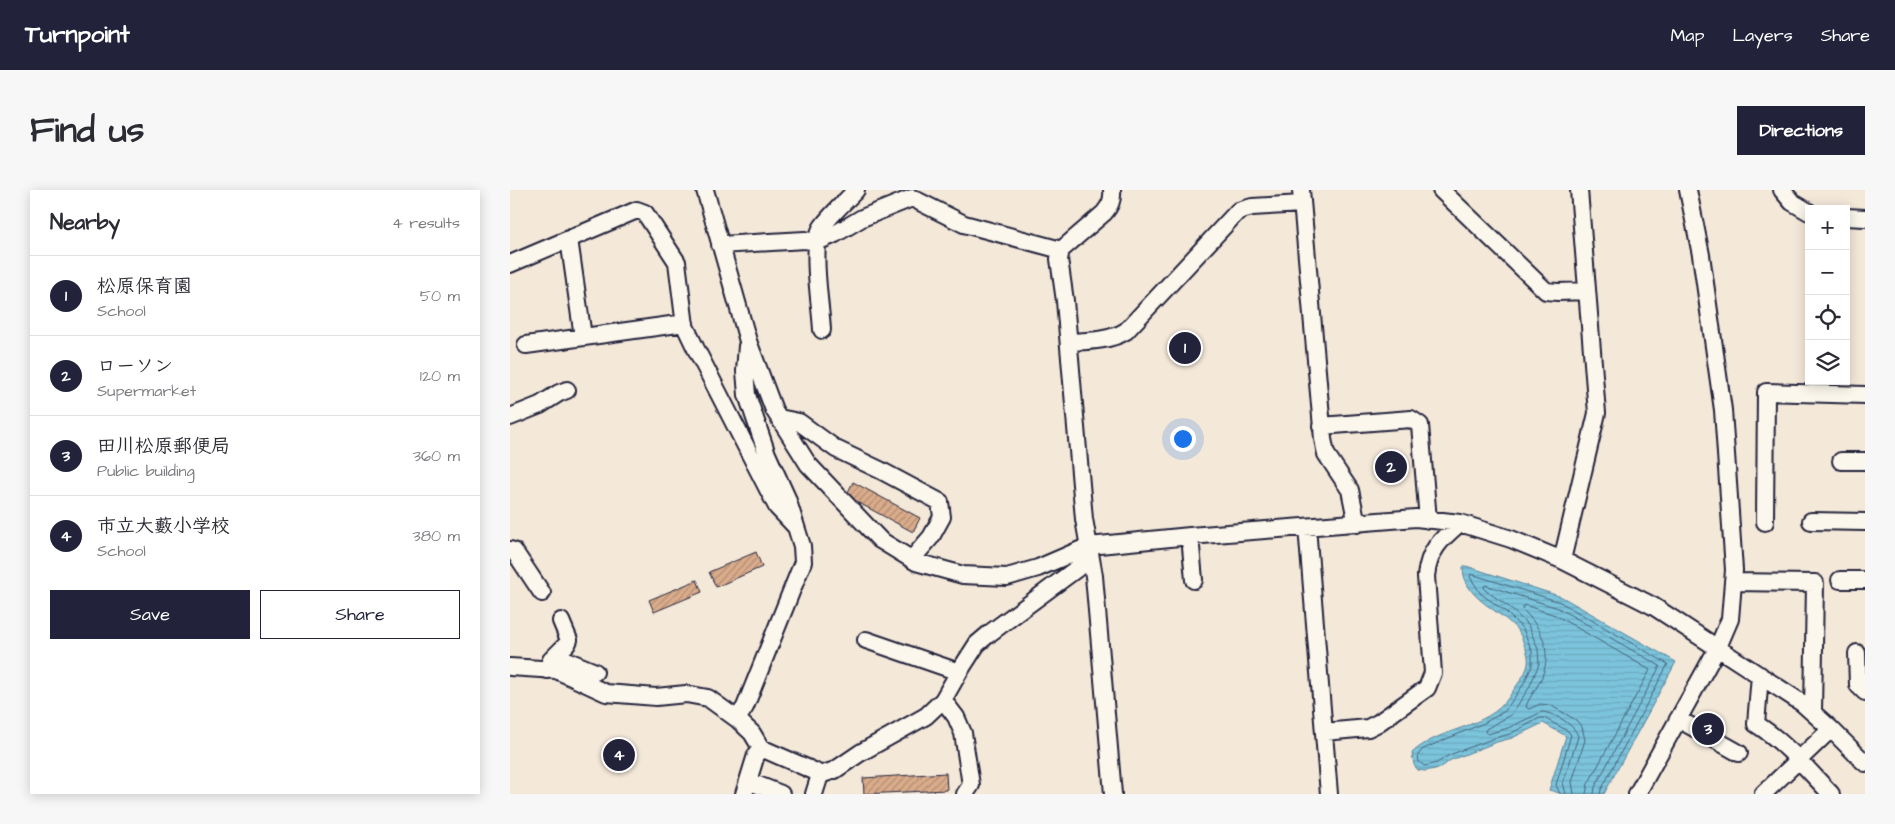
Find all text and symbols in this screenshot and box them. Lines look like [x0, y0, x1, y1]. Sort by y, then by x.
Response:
text: Turnpoint [25, 18, 130, 52]
text: Map [1670, 23, 1704, 48]
text: Layers [1732, 23, 1793, 48]
text: Share [1821, 23, 1870, 48]
text: Find us [30, 106, 144, 155]
button: Directions [1737, 106, 1865, 155]
map controls [1805, 205, 1850, 385]
button: + [1805, 205, 1850, 250]
text: Nearby [50, 208, 120, 237]
text: 4 results [392, 212, 460, 234]
button: − [1805, 250, 1850, 295]
text: 松原保育園 [97, 273, 192, 300]
text: 1 [65, 285, 67, 307]
text: 50 m [420, 285, 460, 307]
button: locate [1805, 295, 1850, 340]
text: School [97, 300, 146, 322]
pin: 1 [1169, 329, 1201, 367]
button: layers [1805, 340, 1850, 385]
text: ローソン [97, 353, 173, 380]
text: 2 [61, 365, 71, 387]
text: 120 m [420, 365, 460, 387]
text: Supermarket [97, 380, 196, 402]
your location [1170, 426, 1196, 452]
text: 田川松原郵便局 [97, 433, 230, 460]
text: 3 [62, 445, 70, 467]
text: 360 m [413, 445, 460, 467]
pin: 2 [1375, 448, 1407, 486]
text: Public building [97, 460, 195, 482]
text: 市立大藪小学校 [97, 513, 230, 540]
text: 4 [61, 525, 71, 547]
text: 380 m [413, 525, 460, 547]
text: School [97, 540, 146, 562]
button: Save [50, 590, 250, 639]
button: Share [260, 590, 460, 639]
pin: 3 [1692, 710, 1724, 748]
pin: 4 [603, 736, 635, 774]

